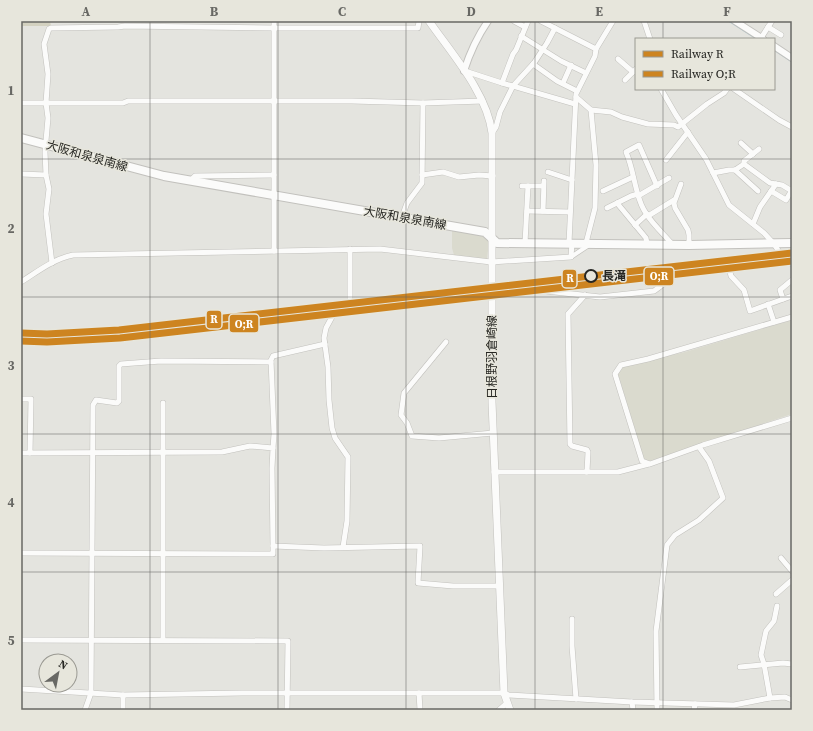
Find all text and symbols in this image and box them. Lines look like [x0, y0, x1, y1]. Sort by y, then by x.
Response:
text: A [82, 3, 91, 20]
text: B [210, 3, 219, 20]
text: C [338, 3, 346, 20]
text: D [466, 3, 476, 20]
text: E [595, 3, 603, 20]
text: F [723, 3, 731, 20]
legend [635, 38, 775, 90]
text: Railway R [671, 46, 724, 62]
text: Railway O;R [671, 66, 736, 82]
text: 1 [7, 82, 15, 99]
street label: 大阪和泉泉南線 [44, 137, 130, 175]
street label: 大阪和泉泉南線 [362, 203, 448, 233]
text: 2 [7, 220, 15, 237]
line badge: O;R [644, 267, 674, 286]
place label: 長滝 [602, 268, 626, 284]
line badge: R [562, 269, 577, 288]
marker: 長滝 [584, 269, 598, 283]
text: O;R [650, 269, 669, 284]
text: R [566, 271, 574, 286]
line badge: R [206, 310, 222, 329]
text: R [210, 312, 218, 327]
line badge: O;R [229, 314, 259, 333]
street label: 日根野羽倉崎線 [484, 315, 500, 399]
text: O;R [235, 317, 254, 332]
text: 3 [7, 357, 15, 374]
text: 4 [7, 494, 15, 511]
text: 5 [7, 632, 15, 649]
north arrow [38, 653, 78, 693]
text: N [56, 656, 70, 673]

